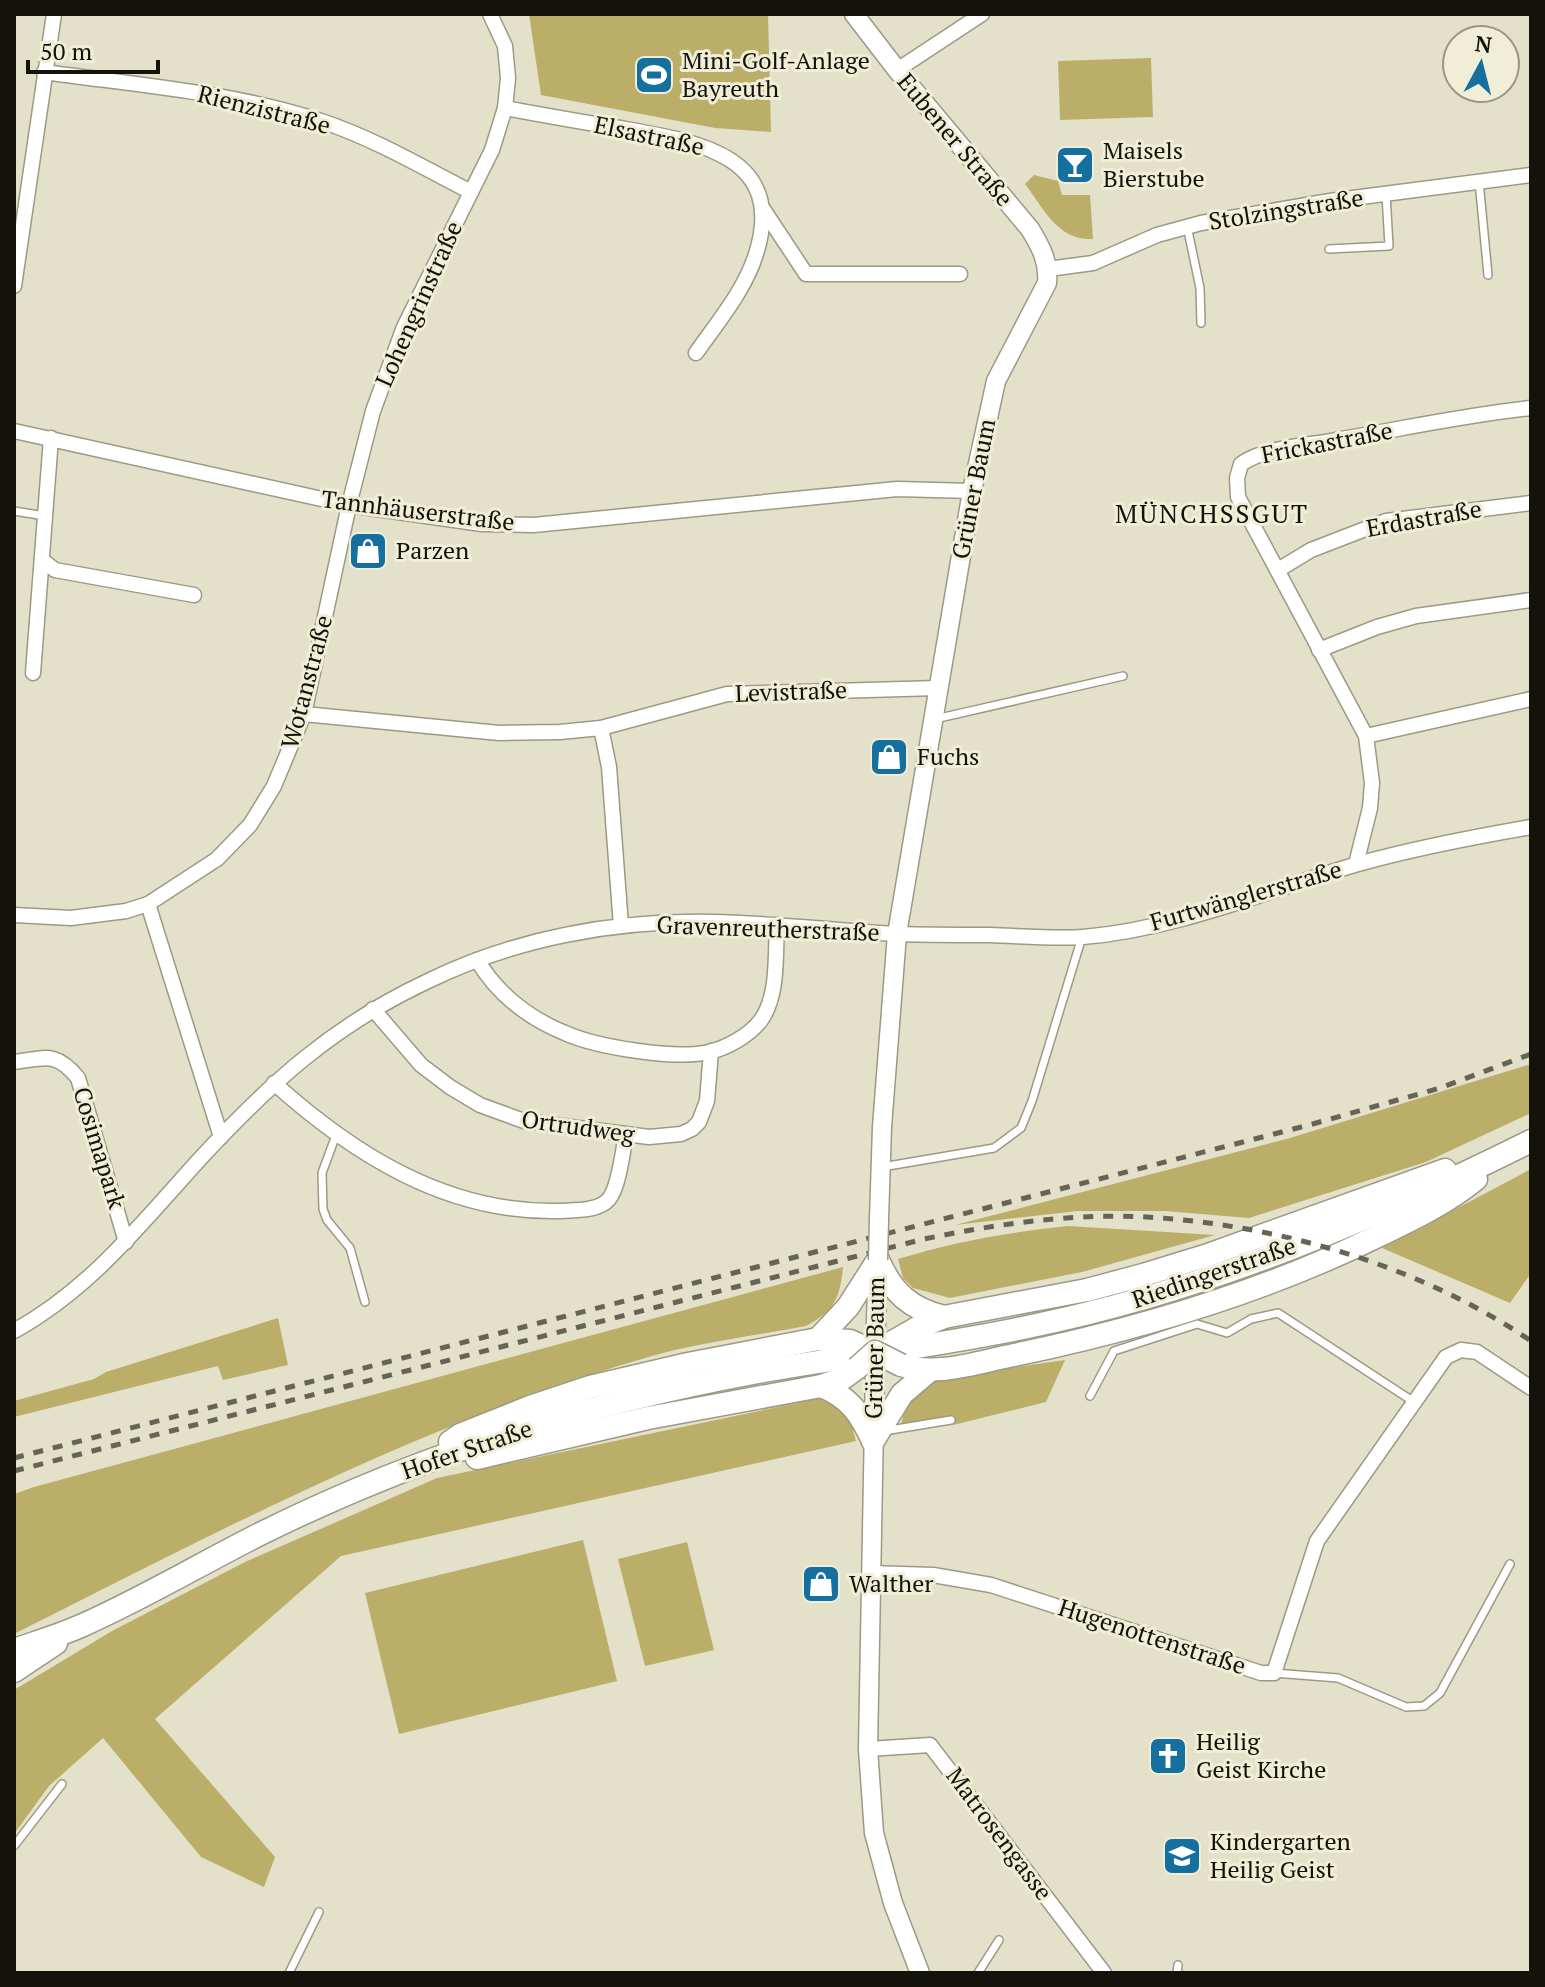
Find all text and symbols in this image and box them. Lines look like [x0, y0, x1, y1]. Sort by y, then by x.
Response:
scale bar [28, 24, 158, 74]
north arrow [1441, 24, 1521, 104]
text: N [1473, 28, 1494, 59]
text: 50 m [40, 35, 92, 67]
place label: Mini-Golf-Anlage Bayreuth [682, 44, 870, 104]
sports icon: Mini-Golf-Anlage Bayreuth [633, 54, 675, 96]
street label: Eubener Straße [891, 66, 1021, 213]
street label: Rienzistraße [194, 77, 334, 141]
street label: Elsastraße [591, 108, 707, 162]
place label: Maisels Bierstube [1103, 134, 1205, 194]
bar icon: Maisels Bierstube [1054, 144, 1096, 186]
street label: Stolzingstraße [1206, 181, 1365, 237]
street label: Lohengrinstraße [367, 216, 469, 391]
street label: Frickastraße [1258, 414, 1395, 470]
street label: Grüner Baum [944, 416, 1002, 562]
street label: Tannhäuserstraße [320, 482, 517, 538]
street label: Erdastraße [1364, 492, 1484, 544]
district label: MÜNCHSSGUT [1115, 496, 1309, 530]
shop icon: Parzen [347, 530, 389, 572]
place label: Parzen [396, 534, 469, 566]
street label: Wotanstraße [273, 611, 339, 752]
street label: Levistraße [734, 673, 848, 709]
shop icon: Fuchs [868, 736, 910, 778]
place label: Fuchs [917, 740, 980, 772]
street label: Furtwänglerstraße [1146, 852, 1345, 938]
street label: Gravenreutherstraße [656, 908, 880, 948]
street label: Cosimapark [66, 1083, 134, 1213]
street label: Ortrudweg [519, 1102, 637, 1150]
street label: Riedingerstraße [1127, 1229, 1300, 1315]
street label: Grüner Baum [857, 1276, 891, 1419]
street label: Hofer Straße [397, 1412, 536, 1486]
shop icon: Walther [800, 1563, 842, 1605]
place label: Walther [849, 1567, 934, 1599]
street label: Hugenottenstraße [1054, 1591, 1250, 1681]
place label: Heilig Geist Kirche [1196, 1725, 1326, 1785]
church icon: Heilig Geist Kirche [1147, 1735, 1189, 1777]
street label: Matrosengasse [939, 1760, 1060, 1906]
place label: Kindergarten Heilig Geist [1210, 1825, 1351, 1885]
school or university icon: Kindergarten Heilig Geist [1161, 1835, 1203, 1877]

